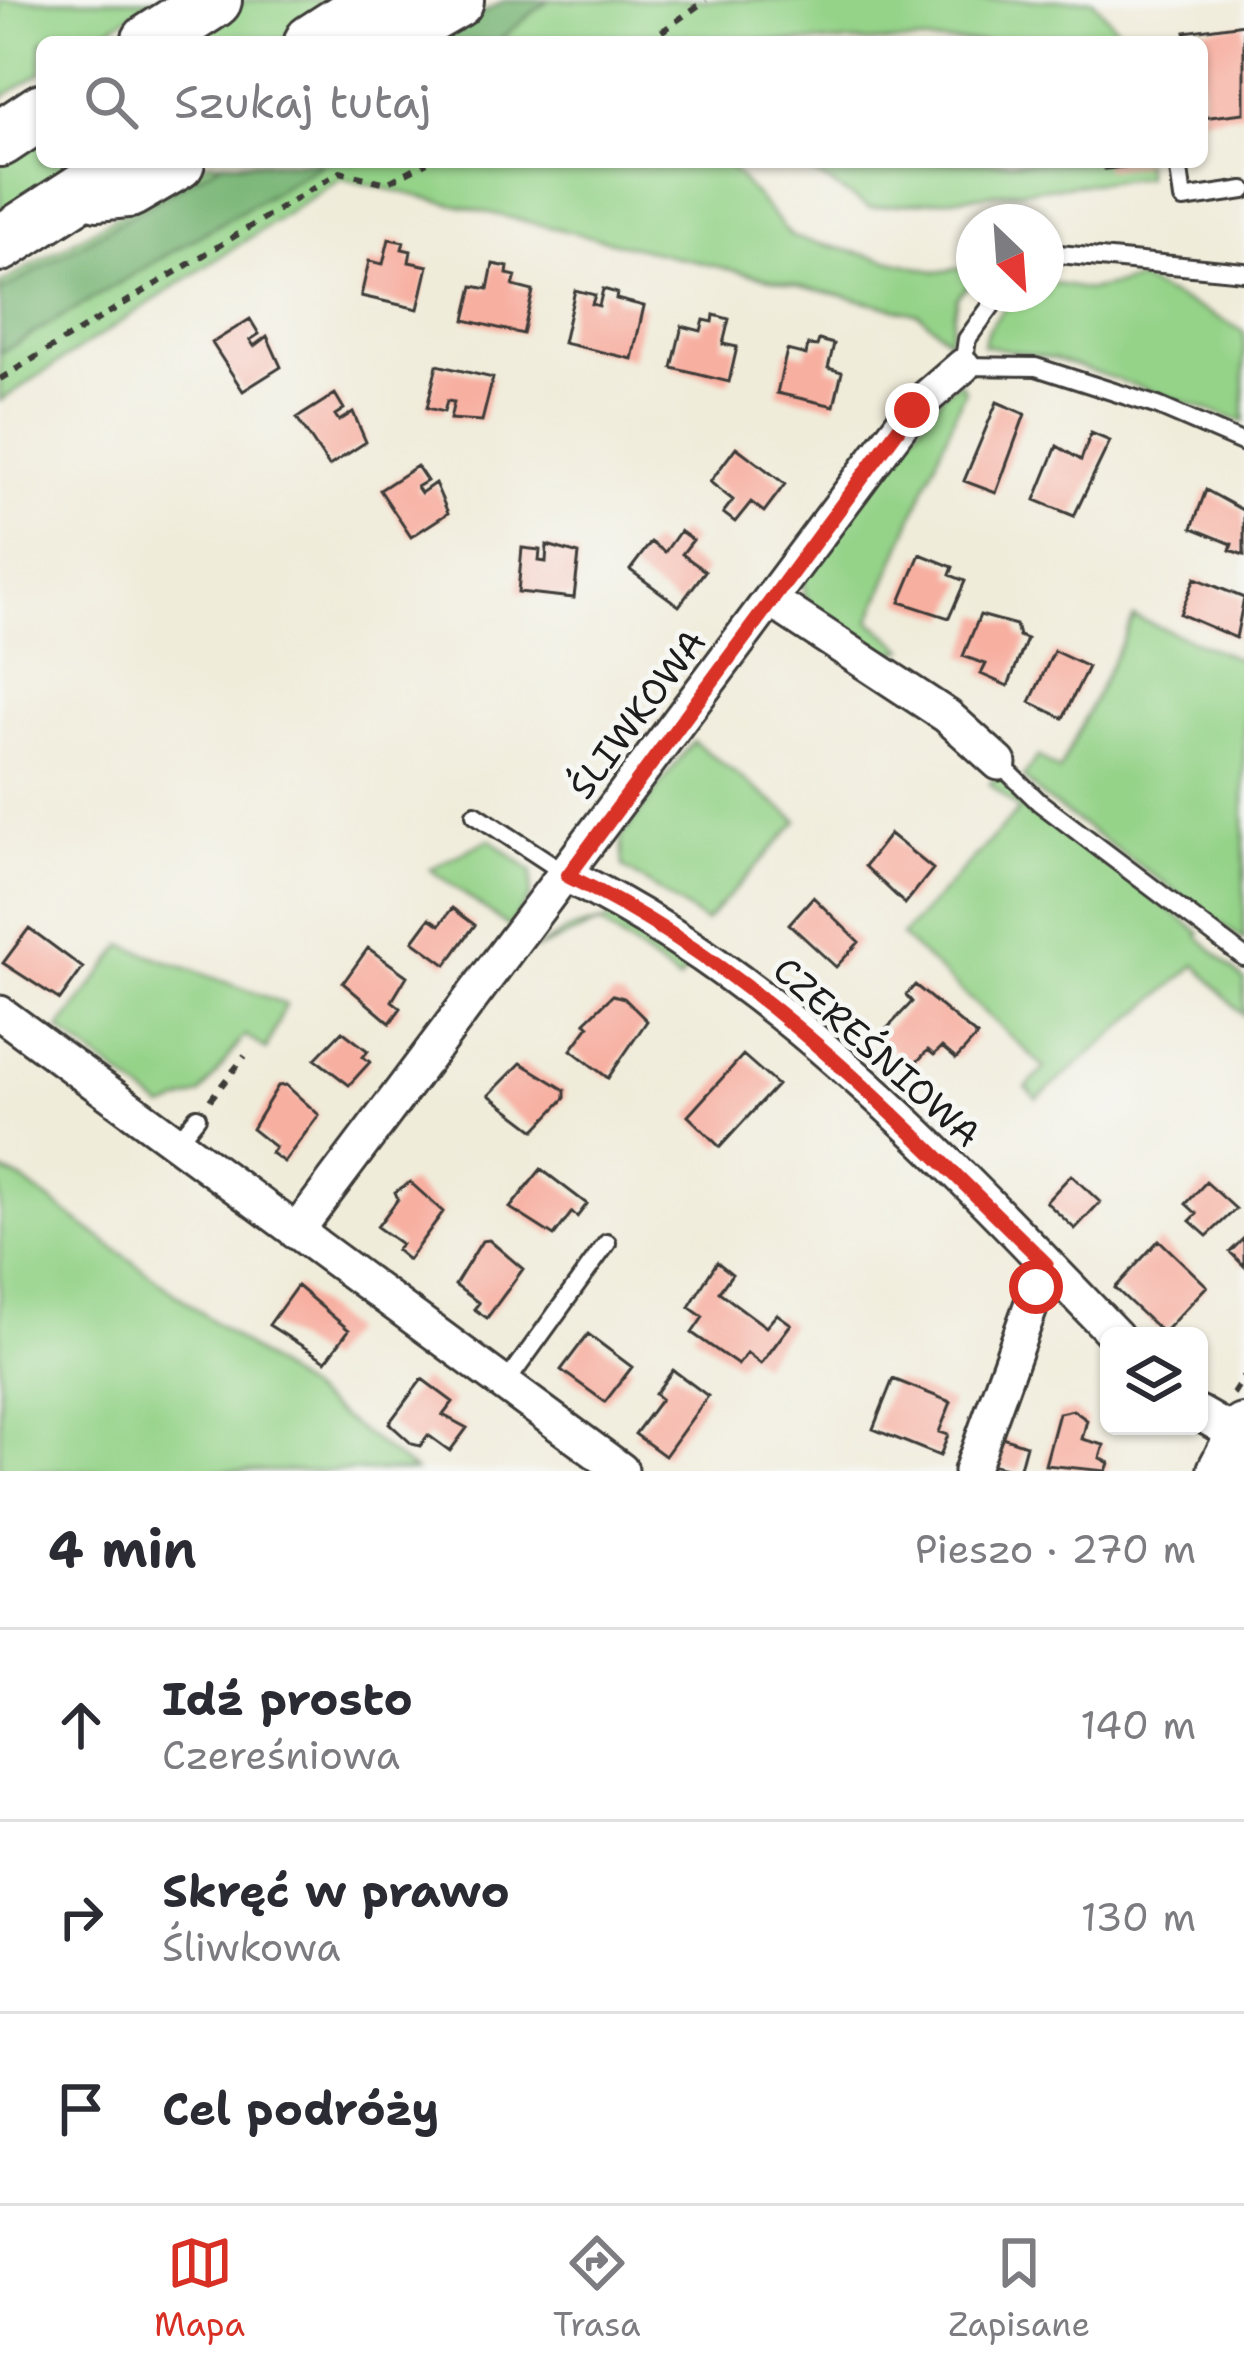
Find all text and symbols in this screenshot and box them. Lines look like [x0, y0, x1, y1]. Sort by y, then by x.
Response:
search box [36, 36, 1208, 168]
icon: search [78, 69, 144, 135]
text: Szukaj tutaj [174, 72, 431, 132]
north arrow [956, 204, 1064, 312]
route end [885, 383, 939, 437]
street label: ŚLIWKOWA [557, 619, 717, 809]
street label: CZEREŚNIOWA [763, 946, 991, 1158]
route start [1009, 1260, 1063, 1314]
map controls [1100, 1327, 1208, 1435]
button: layers [1100, 1327, 1208, 1435]
text: 4 min [48, 1515, 197, 1583]
text: Pieszo · 270 m [915, 1523, 1196, 1575]
text: Idź prosto [162, 1669, 413, 1729]
icon: ahead [48, 1692, 114, 1758]
text: 140 m [1080, 1699, 1196, 1751]
text: Czereśniowa [162, 1729, 400, 1781]
text: Skręć w prawo [162, 1861, 510, 1921]
icon: right [48, 1884, 114, 1950]
text: 130 m [1081, 1891, 1196, 1943]
text: Śliwkowa [162, 1921, 341, 1973]
icon: arrive [48, 2076, 114, 2142]
text: Cel podróży [162, 2079, 439, 2139]
tab: Mapa [154, 2230, 245, 2347]
tab: Trasa [553, 2230, 641, 2347]
tab: Zapisane [948, 2230, 1090, 2347]

